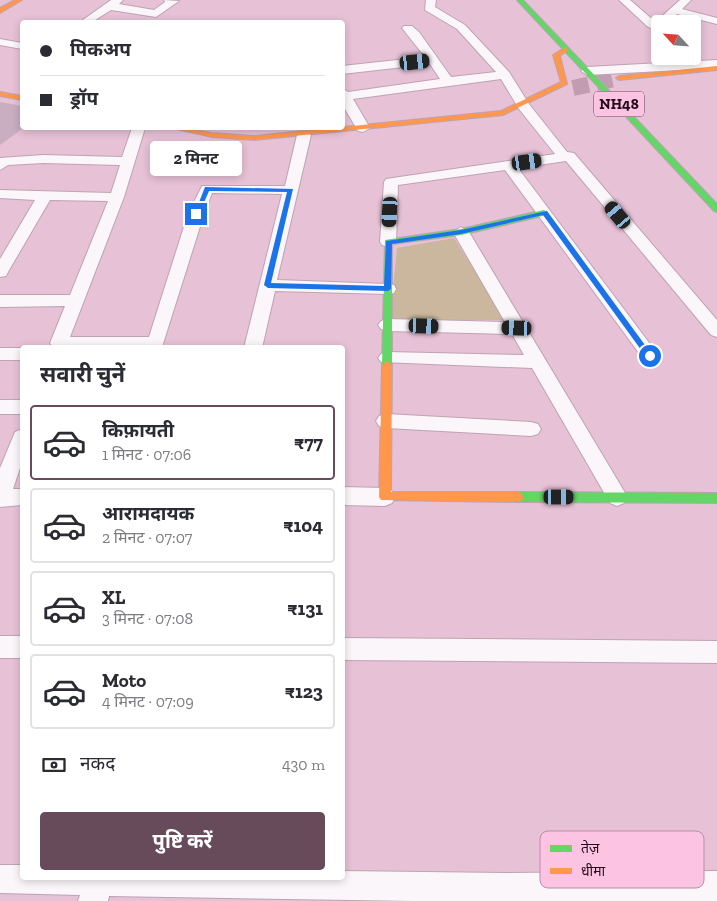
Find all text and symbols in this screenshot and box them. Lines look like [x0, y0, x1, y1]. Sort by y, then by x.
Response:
north arrow [651, 15, 701, 65]
map controls [651, 15, 701, 65]
text: पिकअप [70, 38, 131, 61]
car [399, 53, 430, 71]
text: ड्रॉप [70, 87, 98, 110]
road number: NH48 [594, 92, 644, 116]
callout: 2 मिनट [150, 142, 242, 176]
text: 2 मिनट [173, 149, 219, 168]
car [511, 152, 542, 172]
car [381, 197, 398, 227]
car [602, 199, 633, 231]
route end [185, 203, 207, 225]
car [408, 318, 439, 334]
car [501, 320, 532, 336]
route start [639, 345, 661, 367]
text: सवारी चुनें [40, 361, 125, 388]
text: किफ़ायती [102, 419, 174, 442]
icon: car [42, 420, 87, 465]
text: ₹77 [294, 431, 323, 454]
text: 1 मिनट · 07:06 [102, 445, 191, 464]
car [544, 490, 574, 505]
text: आरामदायक [102, 502, 194, 525]
icon: car [42, 503, 87, 548]
text: ₹104 [283, 514, 323, 537]
text: 2 मिनट · 07:07 [102, 528, 192, 547]
icon: car [42, 586, 87, 631]
text: XL [102, 586, 125, 609]
text: ₹131 [287, 597, 323, 620]
text: 3 मिनट · 07:08 [102, 609, 193, 628]
icon: car [42, 669, 87, 714]
text: Moto [102, 669, 146, 692]
text: ₹123 [285, 680, 323, 703]
text: 4 मिनट · 07:09 [102, 692, 194, 711]
icon: cash [40, 751, 68, 779]
text: नकद [80, 752, 115, 775]
text: 430 m [282, 755, 325, 774]
button: पुष्टि करें [40, 812, 325, 870]
legend [540, 831, 704, 888]
text: तेज़ [581, 839, 600, 857]
text: धीमा [581, 863, 606, 880]

